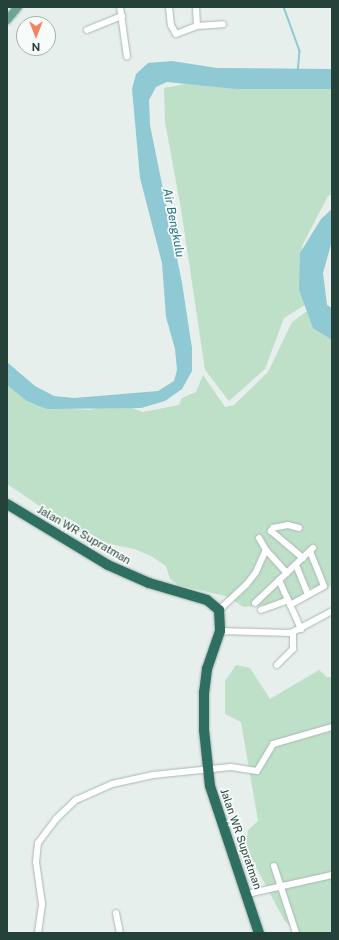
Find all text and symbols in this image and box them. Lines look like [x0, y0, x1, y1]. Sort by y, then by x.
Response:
north arrow [16, 16, 56, 56]
text: N [32, 41, 40, 53]
water label: Air Bengkulu [159, 187, 187, 259]
street label: Jalan WR Supratman [35, 503, 133, 567]
street label: Jalan WR Supratman [218, 787, 264, 891]

